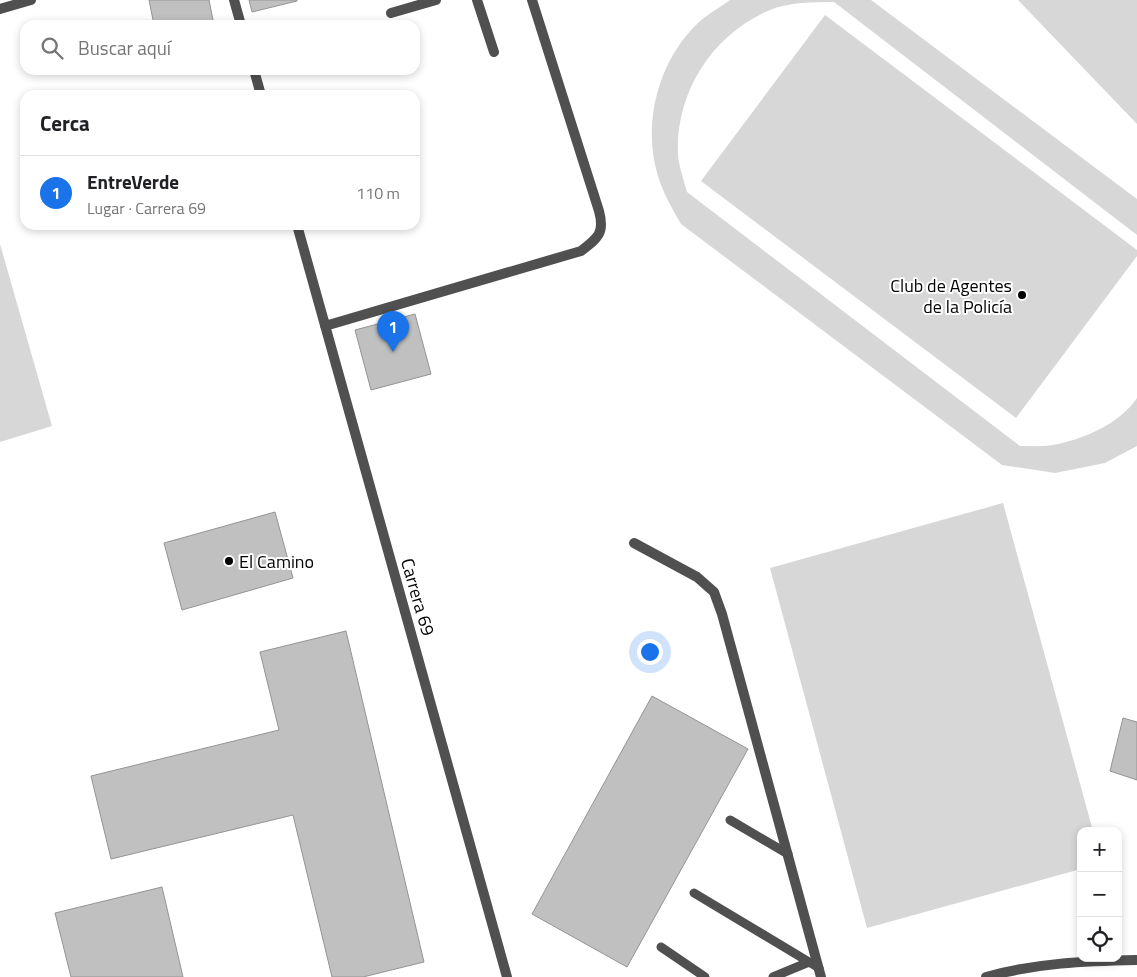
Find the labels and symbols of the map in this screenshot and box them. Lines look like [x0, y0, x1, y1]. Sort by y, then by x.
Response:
place label: Club de Agentes de la Policía [890, 272, 1012, 320]
marker: Club de Agentes de la Policía [1016, 289, 1028, 301]
pin: 1 [377, 311, 409, 352]
place label: El Camino [239, 548, 314, 575]
marker: El Camino [223, 555, 235, 567]
street label: Carrera 69 [394, 555, 442, 639]
your location [637, 639, 663, 665]

